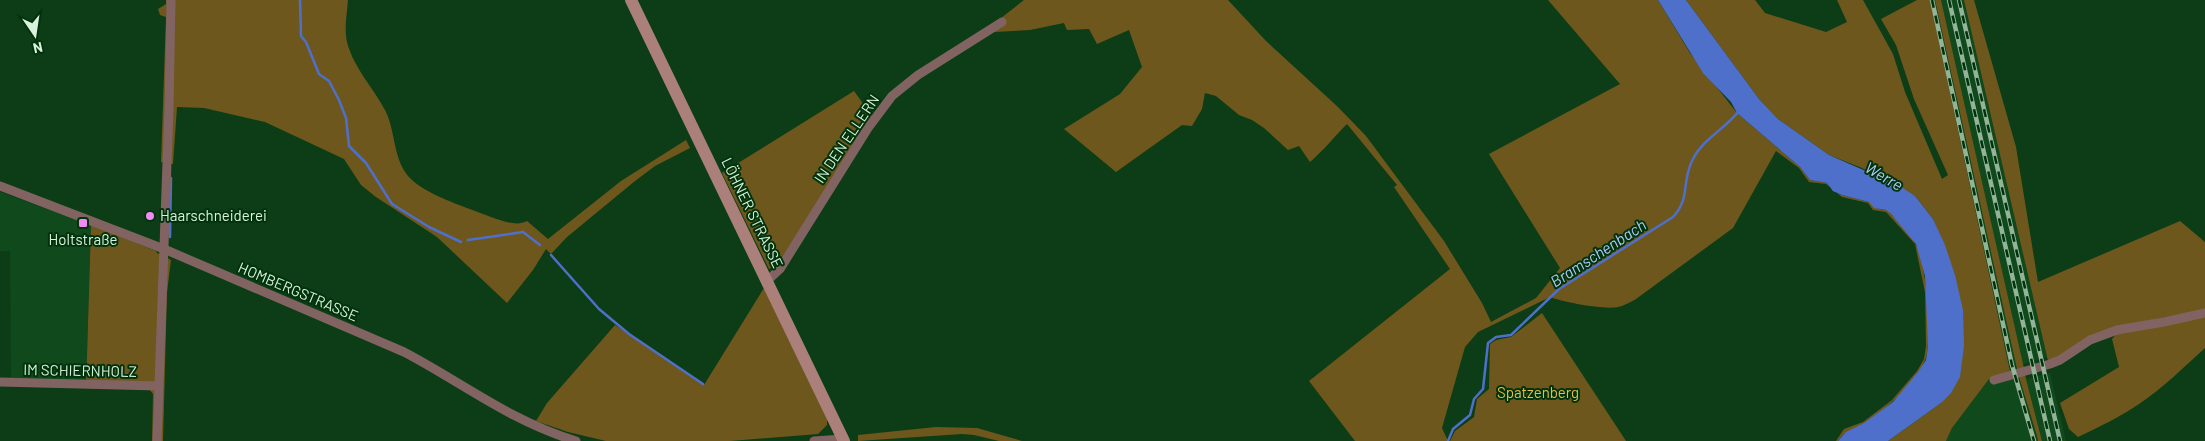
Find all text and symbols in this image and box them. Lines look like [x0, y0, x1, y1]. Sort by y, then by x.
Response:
north arrow [10, 10, 60, 60]
text: N [32, 39, 44, 57]
street label: IN DEN ELLERN [810, 91, 882, 186]
street label: LÖHNER STRASSE [718, 154, 787, 271]
water label: Werre [1862, 157, 1907, 194]
place label: Haarschneiderei [160, 206, 267, 224]
marker: Haarschneiderei [144, 210, 156, 222]
water label: Bramschenbach [1546, 215, 1649, 291]
marker: Holtstraße [77, 217, 89, 229]
place label: Holtstraße [48, 230, 118, 248]
street label: HOMBERGSTRASSE [236, 258, 361, 324]
street label: IM SCHIERNHOLZ [23, 360, 137, 380]
park label: Spatzenberg [1497, 383, 1579, 401]

